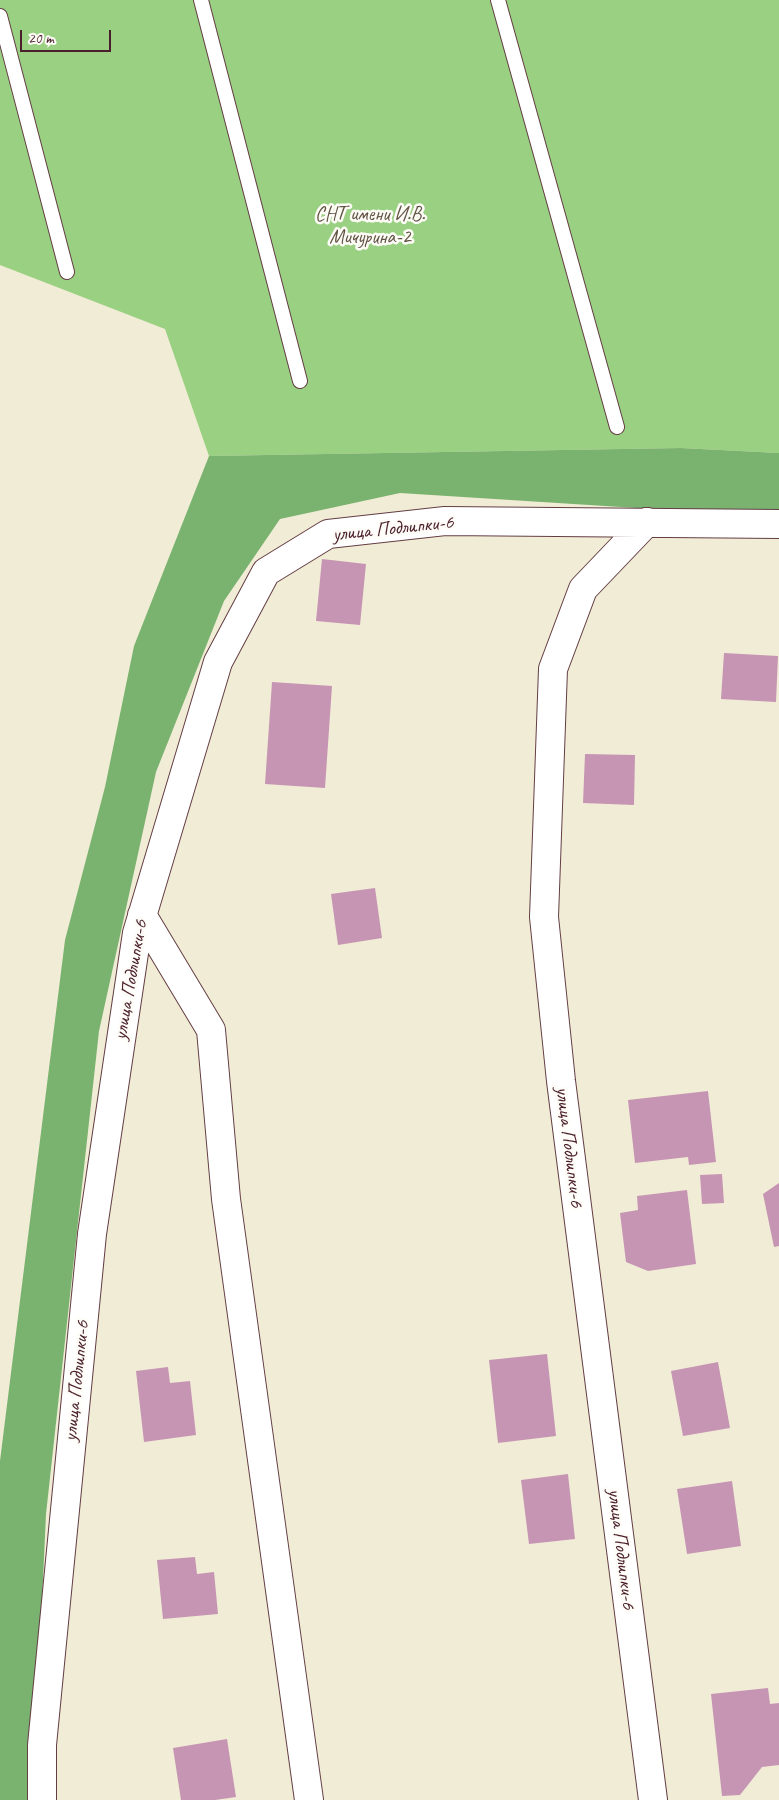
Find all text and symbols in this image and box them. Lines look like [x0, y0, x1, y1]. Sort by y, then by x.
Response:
scale bar [22, 20, 114, 52]
text: 20 m [28, 29, 54, 48]
park label: СНТ имени И.В. Мичурина-2 [315, 203, 425, 250]
street label: улица Подлипки-6 [331, 511, 455, 547]
street label: улица Подлипки-6 [109, 918, 153, 1042]
street label: улица Подлипки-6 [550, 1085, 588, 1209]
street label: улица Подлипки-6 [59, 1319, 95, 1443]
street label: улица Подлипки-6 [602, 1487, 640, 1611]

